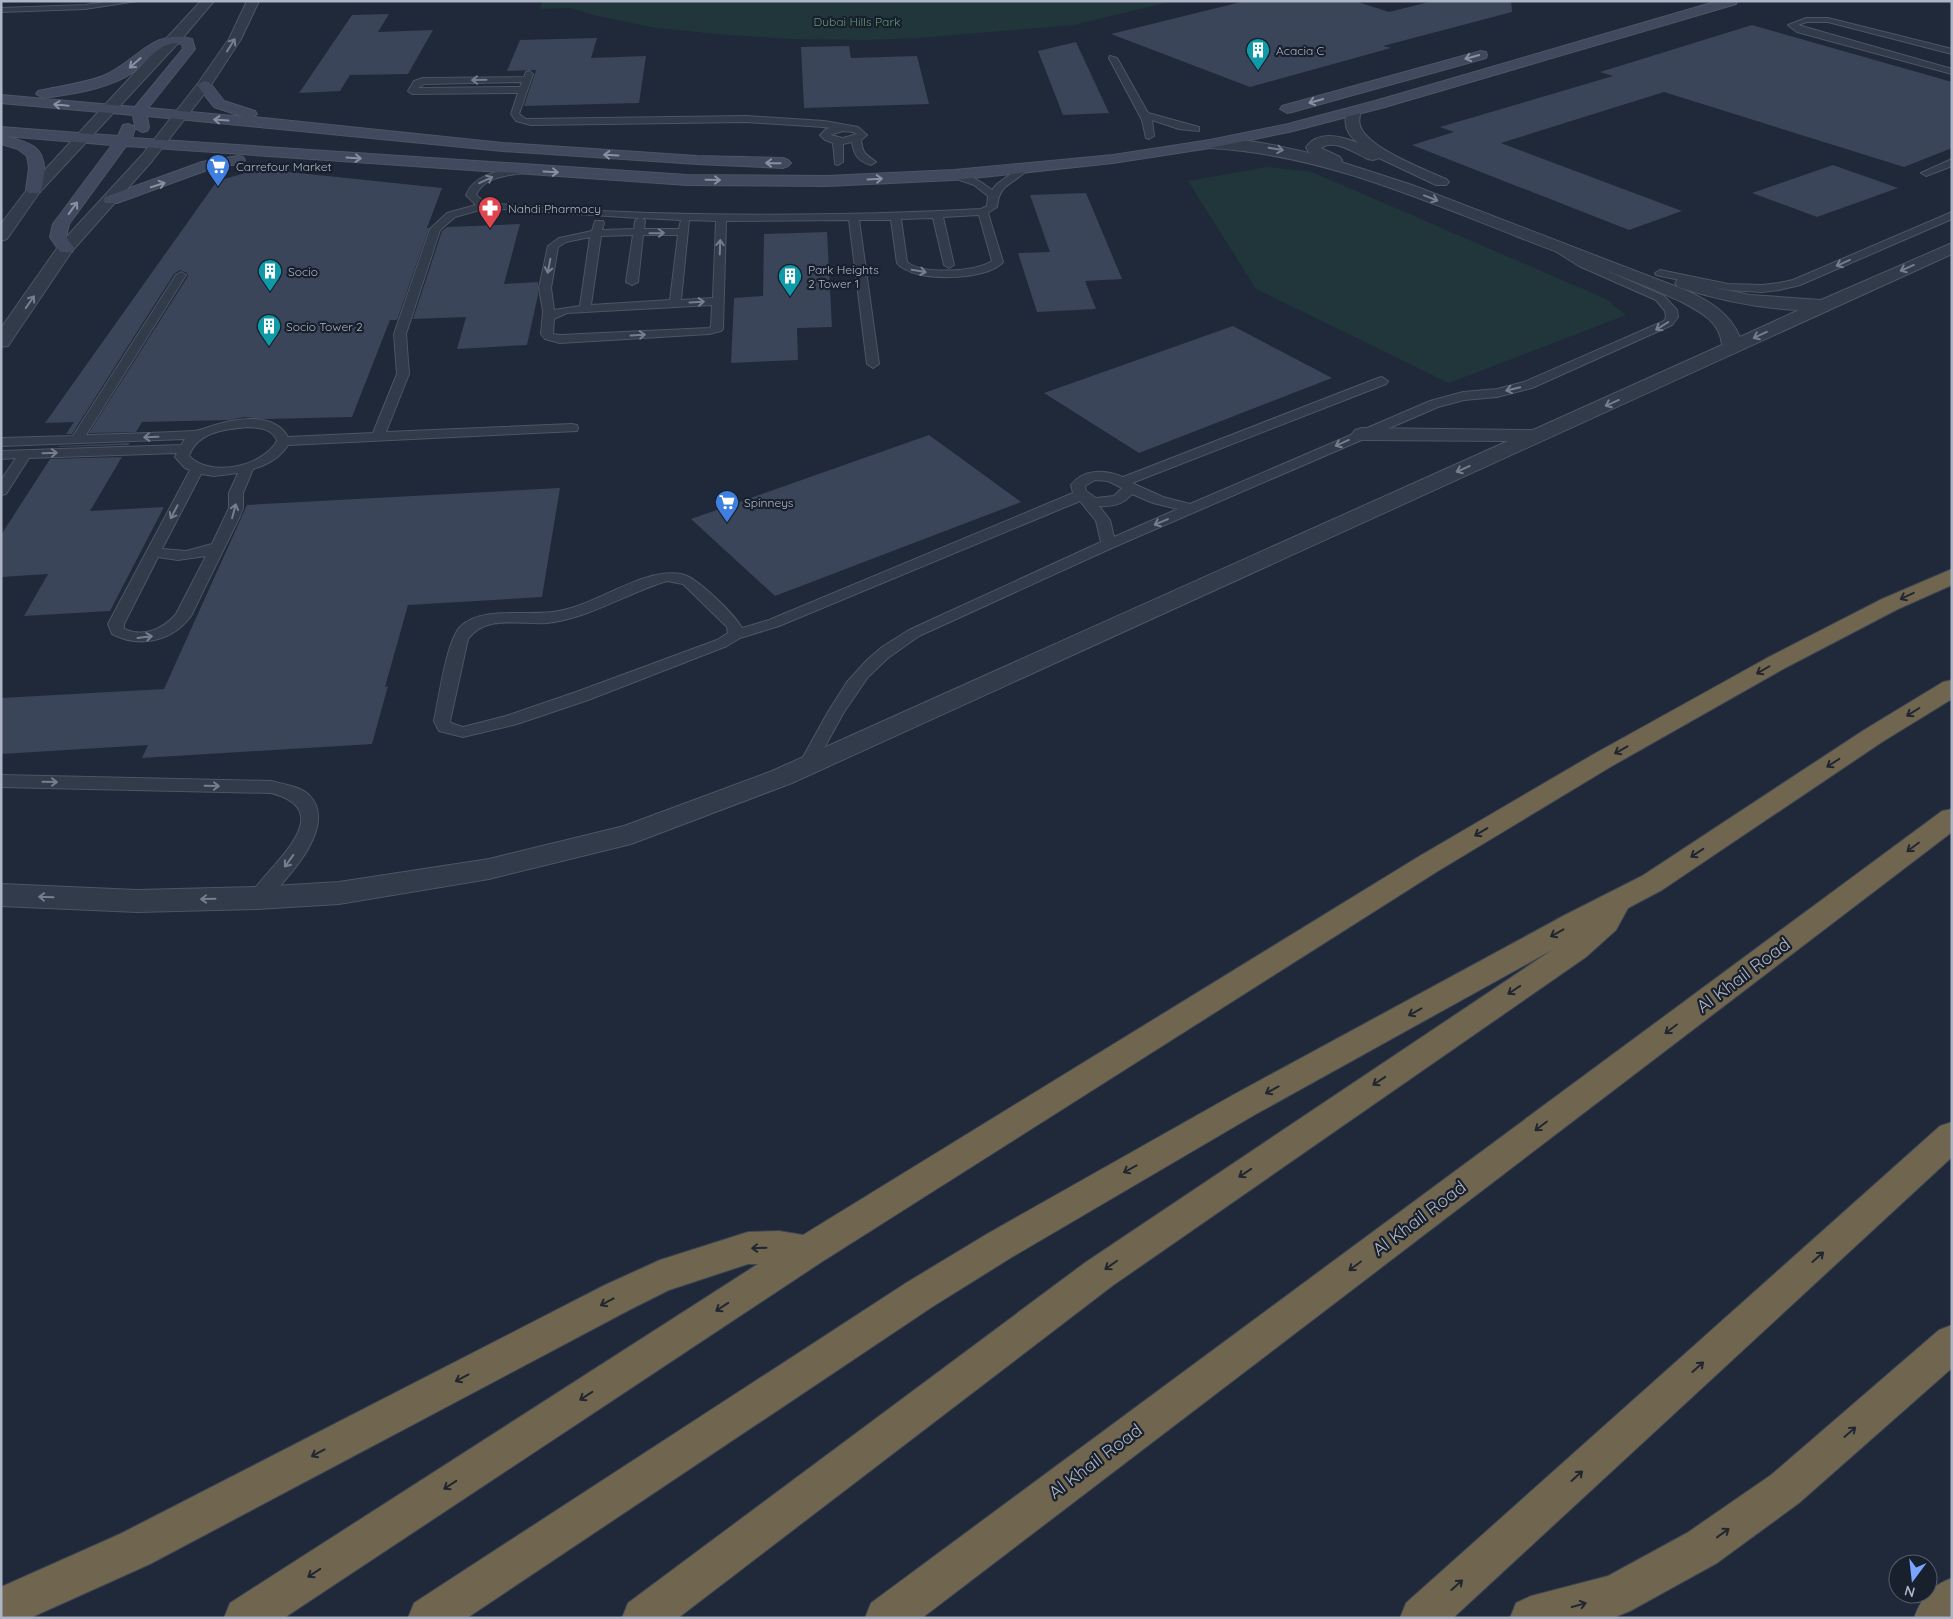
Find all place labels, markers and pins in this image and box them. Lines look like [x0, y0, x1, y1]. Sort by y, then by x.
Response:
building icon: Acacia C [1245, 37, 1271, 71]
place label: Acacia C [1276, 43, 1325, 58]
supermarket icon: Carrefour Market [205, 153, 231, 187]
place label: Carrefour Market [236, 159, 332, 174]
pharmacy icon: Nahdi Pharmacy [477, 195, 503, 229]
place label: Nahdi Pharmacy [508, 201, 601, 216]
building icon: Socio [257, 258, 283, 292]
place label: Park Heights 2 Tower 1 [808, 262, 879, 291]
building icon: Park Heights 2 Tower 1 [777, 263, 803, 297]
place label: Socio [288, 264, 318, 279]
building icon: Socio Tower 2 [256, 313, 282, 347]
place label: Socio Tower 2 [286, 319, 363, 334]
supermarket icon: Spinneys [714, 489, 740, 523]
place label: Spinneys [744, 495, 794, 510]

